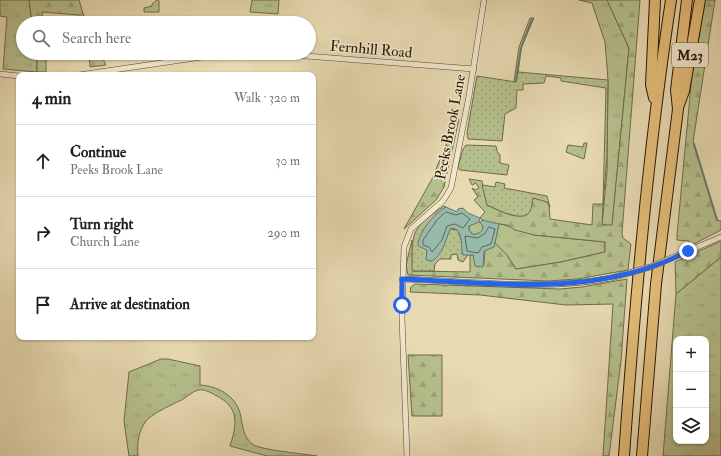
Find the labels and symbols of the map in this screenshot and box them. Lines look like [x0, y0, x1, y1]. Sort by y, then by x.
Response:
street label: Fernhill Road [329, 36, 414, 63]
road number: M23 [672, 43, 708, 67]
street label: Peeks Brook Lane [431, 73, 470, 182]
route end [679, 242, 697, 260]
route start [393, 296, 411, 314]

